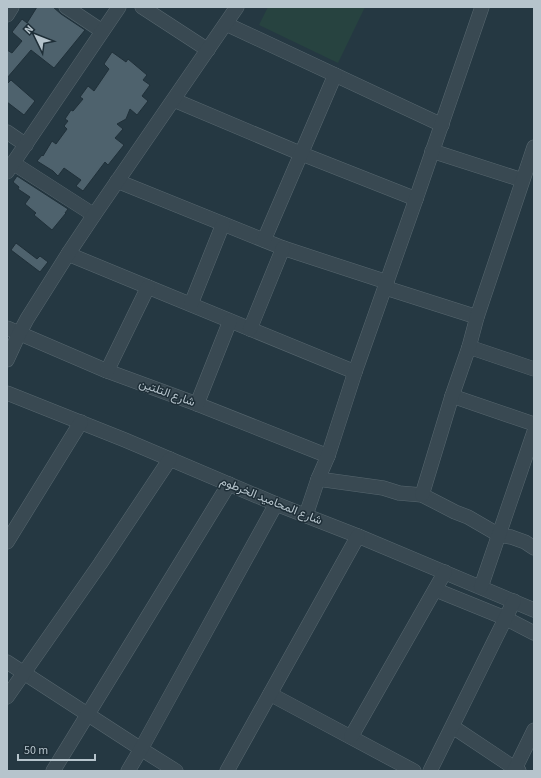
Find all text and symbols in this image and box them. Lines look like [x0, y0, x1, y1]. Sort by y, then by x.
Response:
north arrow [16, 16, 56, 56]
text: N [21, 22, 37, 37]
street label: شارع التلتين [136, 375, 198, 411]
street label: شارع المحاميد الخرطوم [217, 473, 325, 529]
scale bar [18, 736, 95, 762]
text: 50 m [24, 742, 48, 759]

